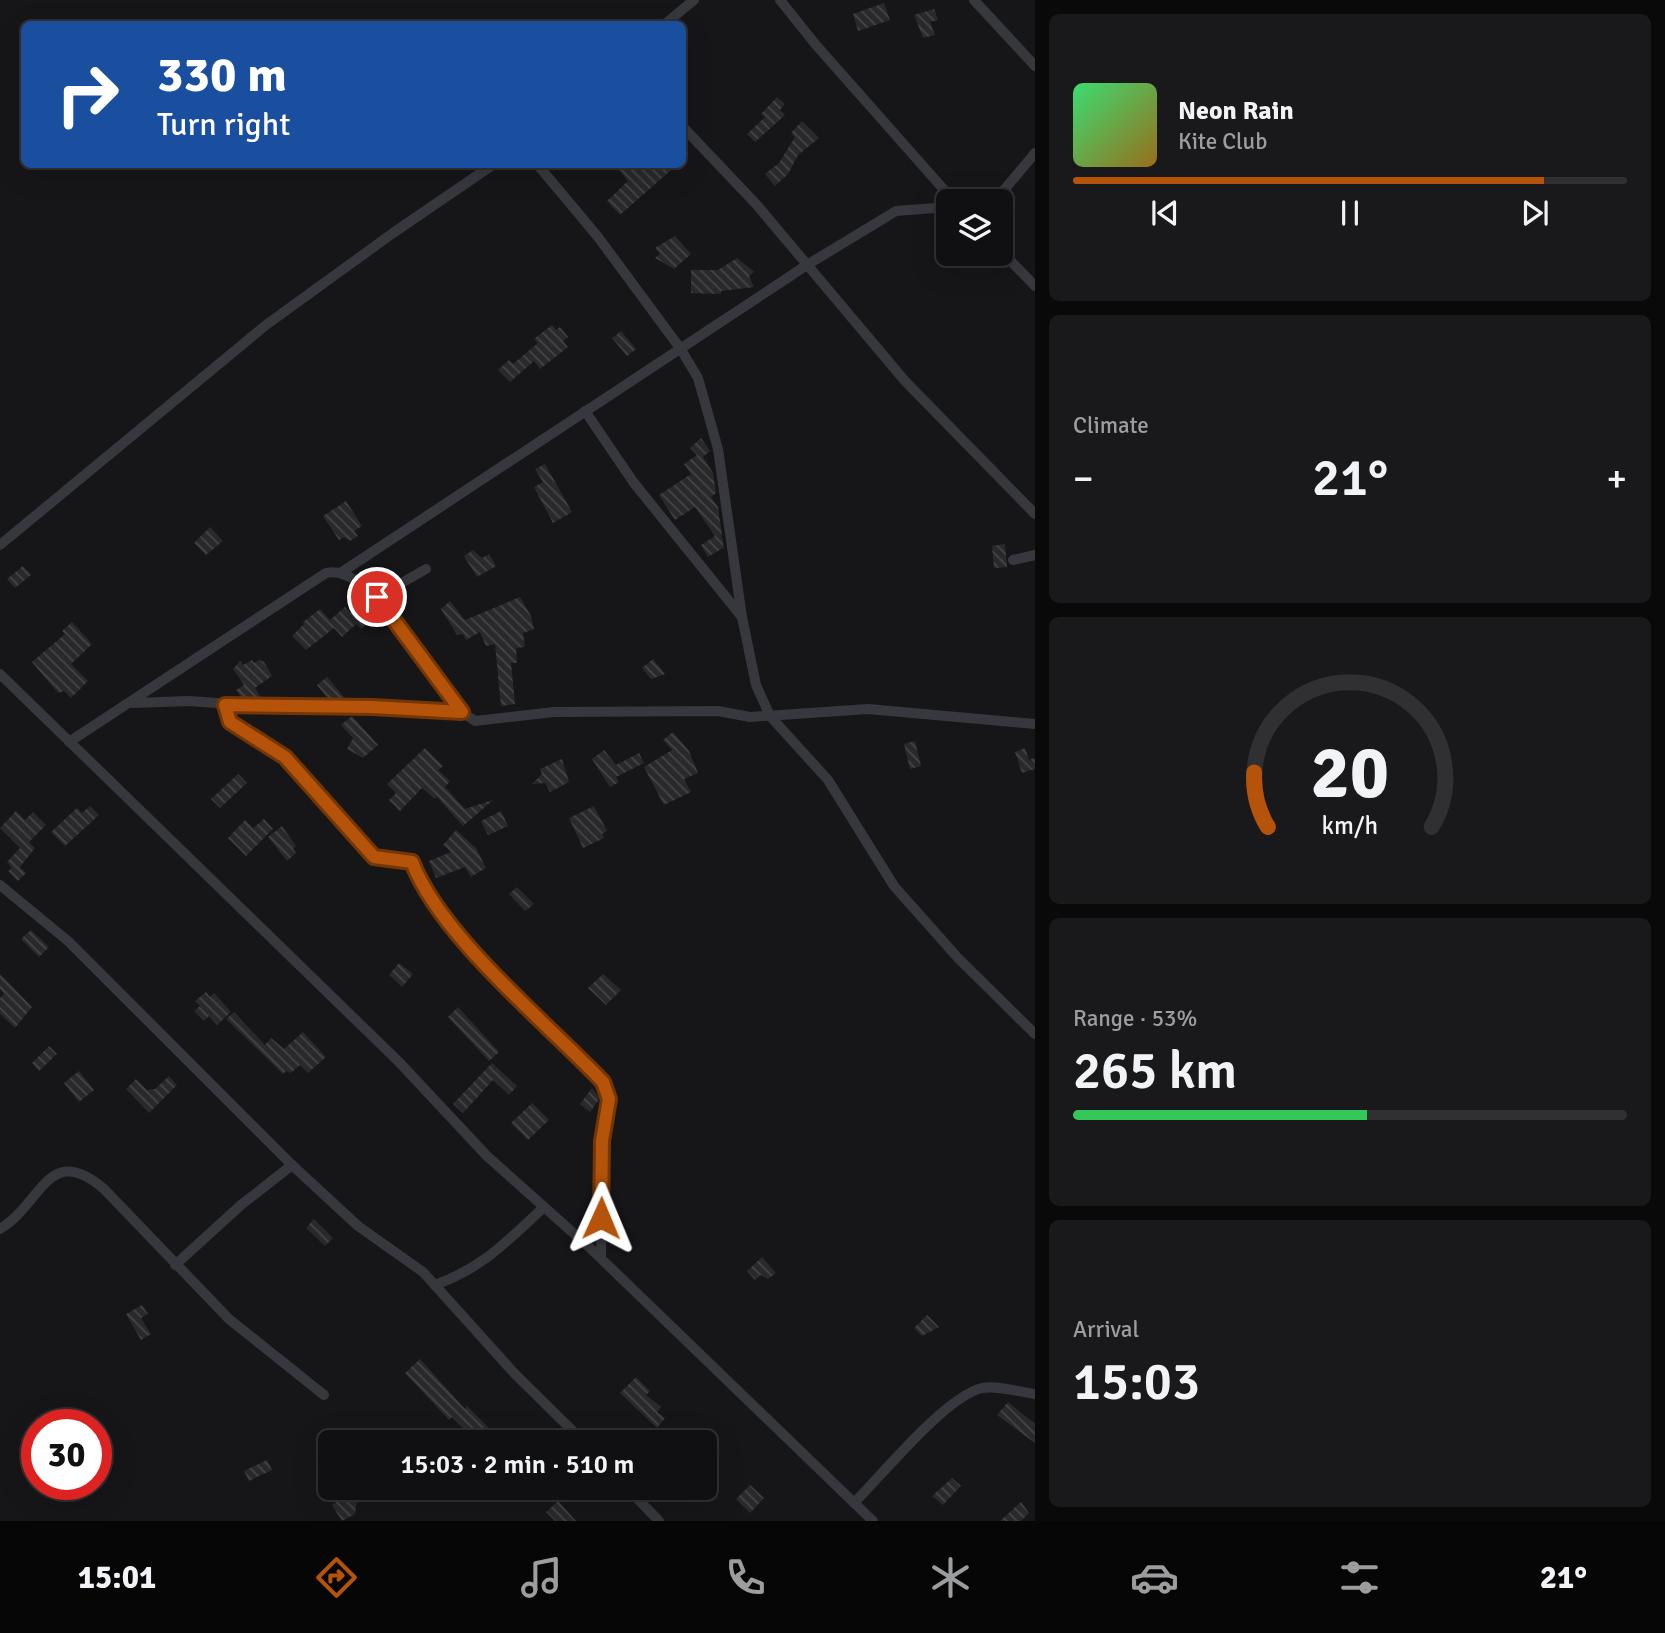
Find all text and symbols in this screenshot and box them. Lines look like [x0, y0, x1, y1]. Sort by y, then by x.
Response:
text: 330 m [157, 45, 287, 105]
icon: right [42, 49, 133, 140]
text: Neon Rain [1178, 95, 1294, 127]
text: Turn right [157, 105, 290, 144]
text: Kite Club [1178, 127, 1267, 156]
map controls [936, 189, 1013, 266]
button: layers [936, 189, 1013, 266]
icon: previous [1146, 194, 1184, 232]
icon: pause [1331, 194, 1369, 232]
icon: next [1516, 194, 1554, 232]
text: Climate [1073, 411, 1149, 440]
text: 21° [1312, 446, 1388, 510]
text: − [1073, 455, 1094, 502]
text: + [1606, 455, 1627, 502]
pin [347, 567, 407, 627]
icon: arrive [358, 578, 396, 616]
text: 20 [1311, 729, 1389, 818]
text: km/h [1322, 809, 1378, 840]
text: Range · 53% [1073, 1004, 1197, 1033]
text: 265 km [1073, 1039, 1237, 1103]
position arrow [564, 1181, 638, 1255]
text: Arrival [1073, 1315, 1139, 1344]
text: 15:03 [1073, 1350, 1200, 1414]
speed limit sign: 30 [21, 1409, 112, 1500]
text: 15:03 · 2 min · 510 m [401, 1449, 634, 1481]
icon: directions [312, 1553, 361, 1602]
icon: music [517, 1553, 566, 1602]
icon: phone [721, 1553, 770, 1602]
icon: climate [926, 1553, 975, 1602]
icon: car [1130, 1553, 1179, 1602]
icon: filters [1335, 1553, 1384, 1602]
text: 15:01 [78, 1558, 156, 1597]
text: 21° [1540, 1558, 1587, 1597]

